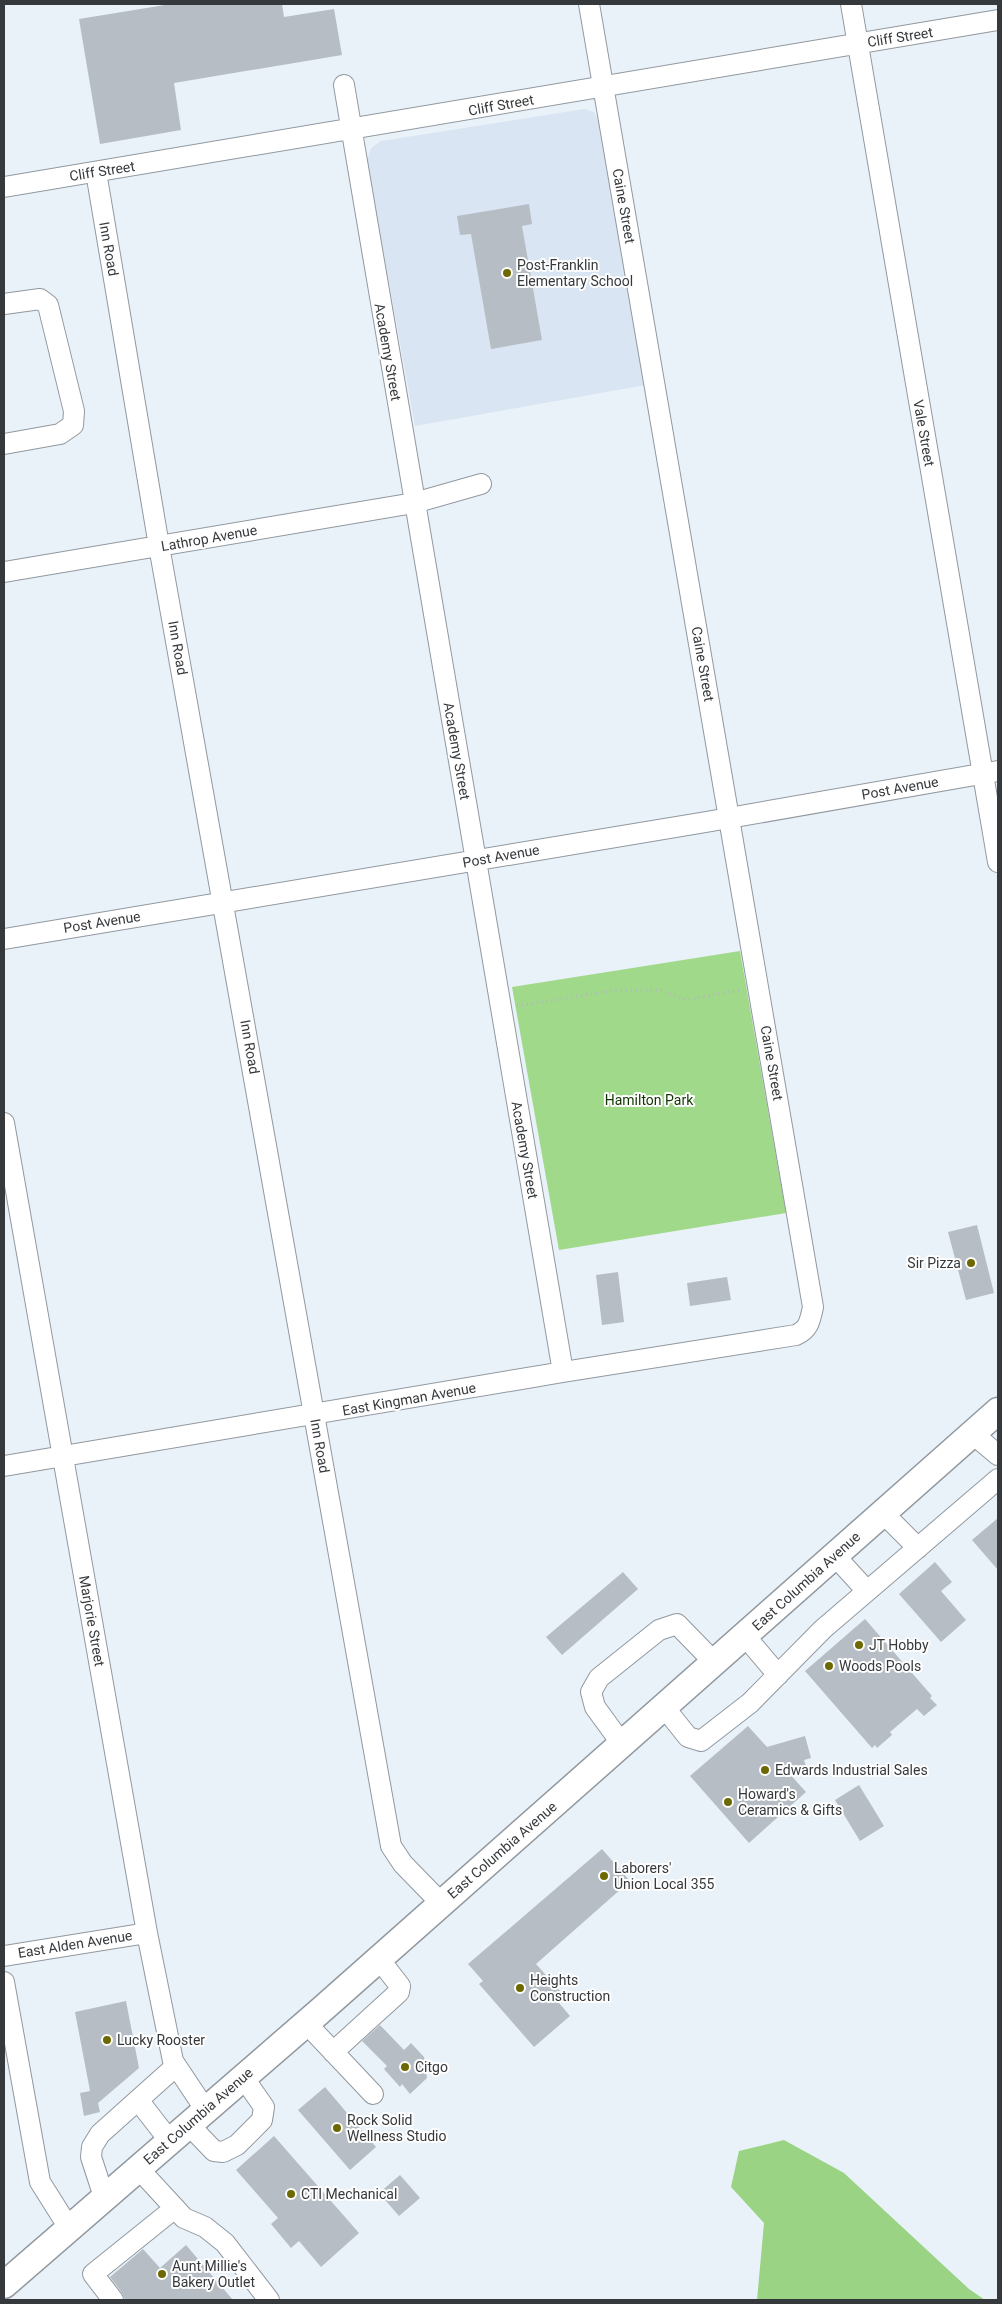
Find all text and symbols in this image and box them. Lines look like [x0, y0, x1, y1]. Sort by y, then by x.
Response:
street label: Cliff Street [866, 24, 934, 50]
street label: Cliff Street [467, 91, 535, 119]
street label: Cliff Street [68, 158, 136, 184]
street label: Caine Street [610, 167, 639, 245]
street label: Inn Road [96, 221, 122, 277]
place label: Post-Franklin Elementary School [517, 257, 633, 289]
marker: Post-Franklin Elementary School [501, 267, 513, 279]
street label: Academy Street [372, 302, 405, 402]
street label: Vale Street [910, 398, 938, 468]
street label: Lathrop Avenue [160, 522, 258, 554]
street label: Inn Road [165, 620, 191, 676]
street label: Caine Street [689, 625, 718, 703]
street label: Academy Street [441, 701, 474, 801]
street label: Post Avenue [860, 773, 940, 803]
street label: Post Avenue [461, 841, 541, 871]
street label: Post Avenue [62, 908, 142, 936]
street label: Inn Road [237, 1019, 263, 1075]
street label: Caine Street [758, 1024, 787, 1102]
park label: Hamilton Park [605, 1092, 694, 1108]
street label: Academy Street [509, 1100, 542, 1200]
place label: Sir Pizza [907, 1255, 961, 1271]
marker: Sir Pizza [965, 1257, 977, 1269]
street label: East Kingman Avenue [341, 1379, 477, 1419]
street label: Inn Road [307, 1418, 333, 1474]
street label: East Columbia Avenue [749, 1528, 863, 1634]
street label: Marjorie Street [76, 1574, 108, 1668]
place label: JT Hobby [869, 1637, 929, 1653]
marker: JT Hobby [853, 1639, 865, 1651]
place label: Woods Pools [839, 1658, 921, 1674]
marker: Woods Pools [823, 1660, 835, 1672]
place label: Edwards Industrial Sales [775, 1762, 928, 1778]
marker: Edwards Industrial Sales [759, 1764, 771, 1776]
place label: Howard's Ceramics & Gifts [738, 1786, 842, 1818]
marker: Howard's Ceramics & Gifts [722, 1796, 734, 1808]
street label: East Columbia Avenue [444, 1798, 560, 1902]
place label: Laborers' Union Local 355 [614, 1860, 714, 1892]
marker: Laborers' Union Local 355 [598, 1870, 610, 1882]
street label: East Alden Avenue [17, 1927, 133, 1961]
place label: Heights Construction [530, 1972, 610, 2004]
marker: Heights Construction [514, 1982, 526, 1994]
place label: Lucky Rooster [117, 2032, 205, 2048]
marker: Lucky Rooster [101, 2034, 113, 2046]
place label: Citgo [415, 2059, 448, 2075]
marker: Citgo [399, 2061, 411, 2073]
street label: East Columbia Avenue [140, 2064, 256, 2168]
place label: Rock Solid Wellness Studio [347, 2112, 446, 2144]
marker: Rock Solid Wellness Studio [331, 2122, 343, 2134]
place label: CTI Mechanical [301, 2186, 397, 2202]
marker: CTI Mechanical [285, 2188, 297, 2200]
place label: Aunt Millie's Bakery Outlet [172, 2258, 255, 2290]
marker: Aunt Millie's Bakery Outlet [156, 2268, 168, 2280]

